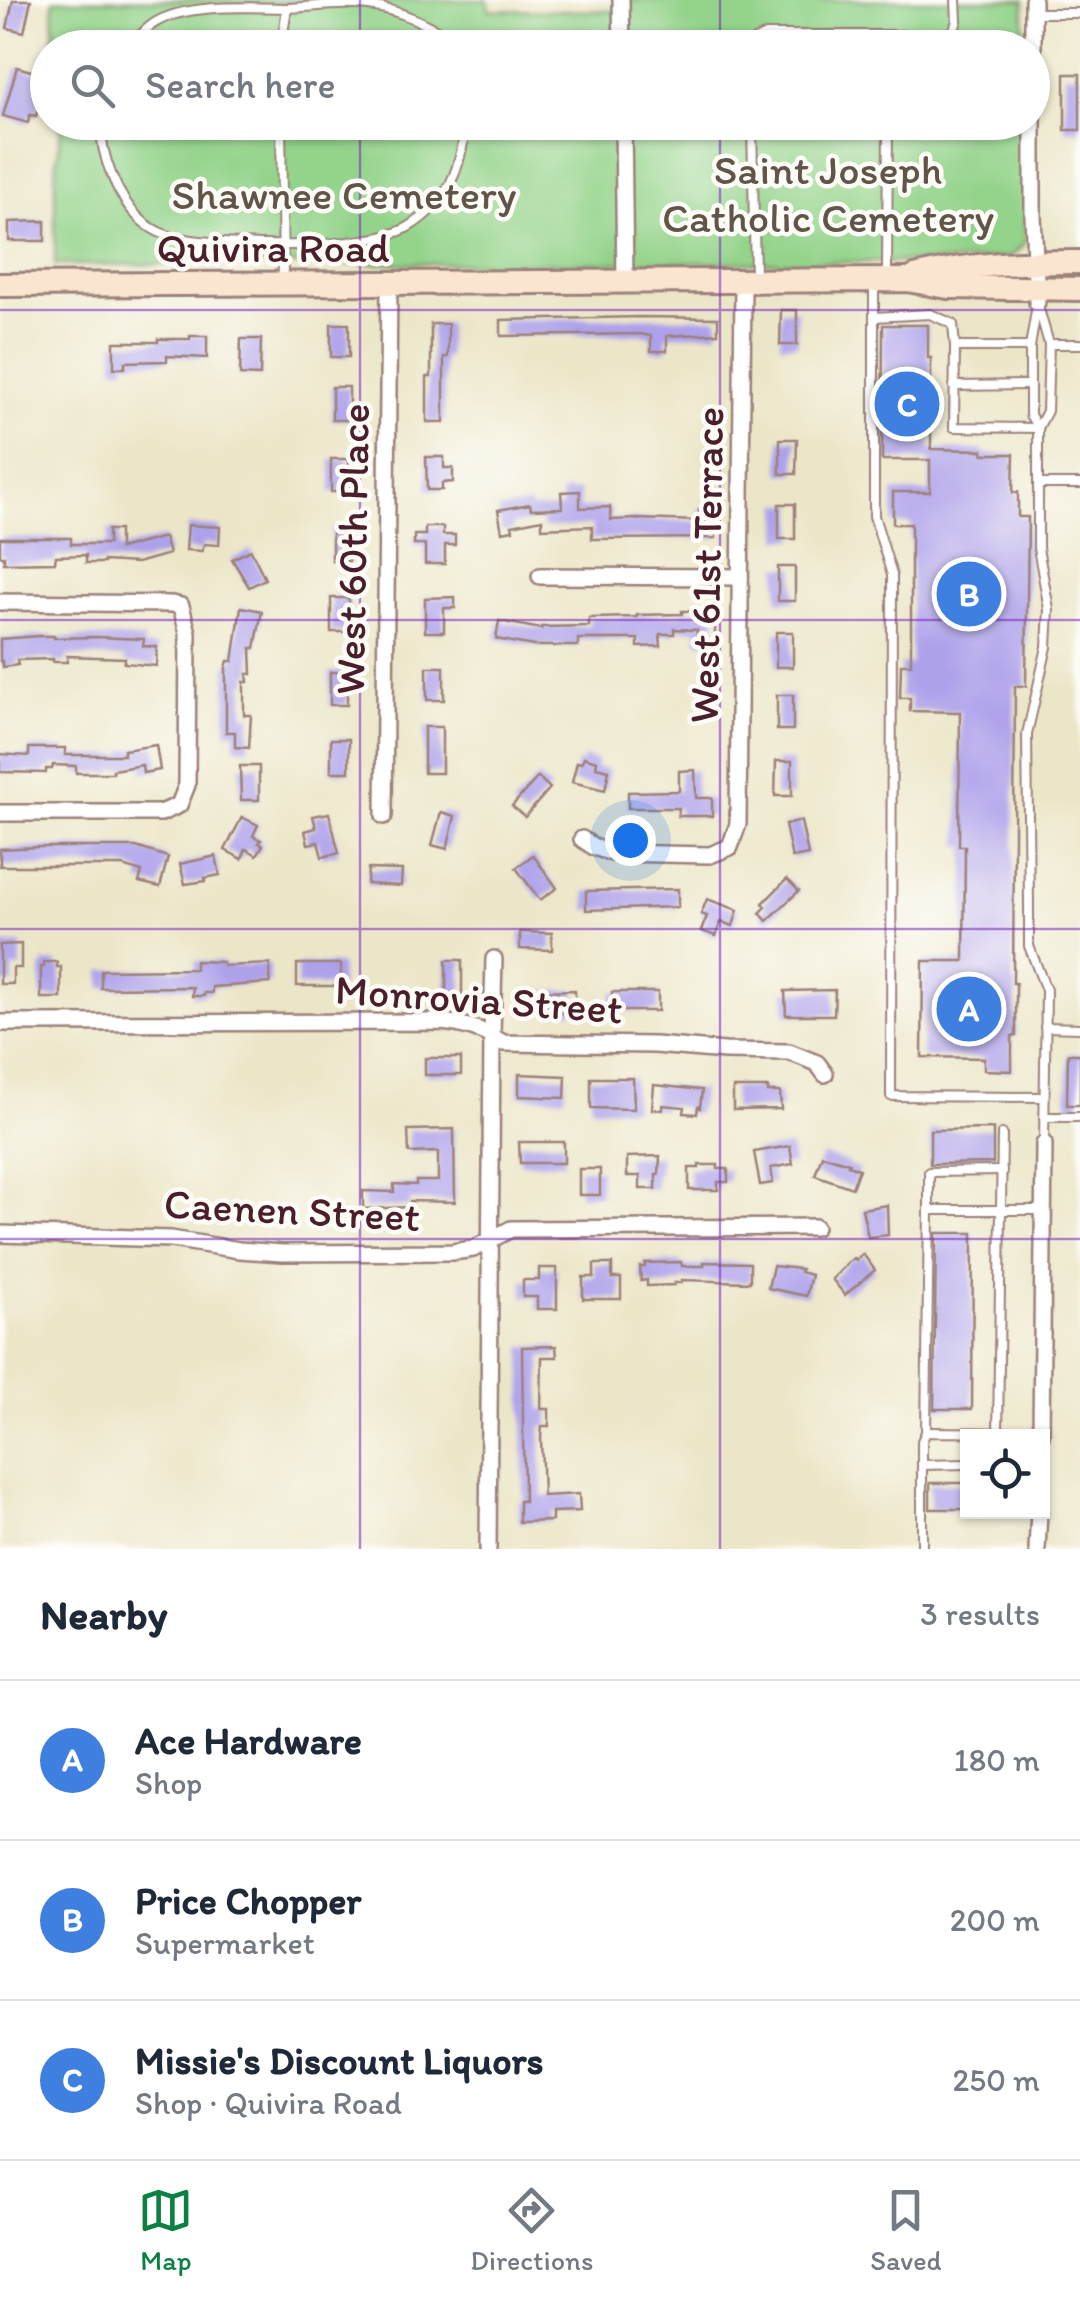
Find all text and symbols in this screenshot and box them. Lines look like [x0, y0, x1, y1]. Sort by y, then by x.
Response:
search box [30, 30, 1050, 140]
icon: search [65, 58, 120, 113]
text: Search here [145, 62, 336, 108]
park label: Saint Joseph Catholic Cemetery [662, 144, 994, 243]
park label: Shawnee Cemetery [172, 169, 517, 220]
street label: Quivira Road [156, 222, 390, 273]
pin: C [874, 366, 940, 442]
street label: West 60th Place [324, 403, 380, 695]
street label: West 61st Terrace [678, 406, 734, 724]
pin: B [936, 556, 1002, 632]
your location [605, 815, 656, 866]
street label: Monrovia Street [334, 964, 624, 1034]
pin: A [936, 972, 1002, 1046]
street label: Caenen Street [163, 1178, 421, 1242]
map controls [960, 1429, 1050, 1519]
button: locate [960, 1429, 1050, 1519]
text: Nearby [40, 1589, 167, 1640]
text: 3 results [920, 1595, 1040, 1633]
text: Ace Hardware [135, 1718, 362, 1764]
text: A [62, 1741, 83, 1779]
text: 180 m [954, 1741, 1040, 1779]
text: Shop [135, 1764, 202, 1802]
text: Price Chopper [135, 1878, 361, 1924]
text: B [62, 1901, 83, 1939]
text: 200 m [950, 1901, 1040, 1939]
text: Supermarket [135, 1924, 315, 1962]
text: Missie's Discount Liquors [135, 2038, 544, 2084]
text: C [62, 2061, 83, 2099]
text: 250 m [953, 2061, 1040, 2099]
text: Shop · Quivira Road [135, 2084, 402, 2122]
tab: Map [138, 2183, 193, 2277]
tab: Directions [470, 2183, 593, 2277]
tab: Saved [870, 2183, 942, 2277]

